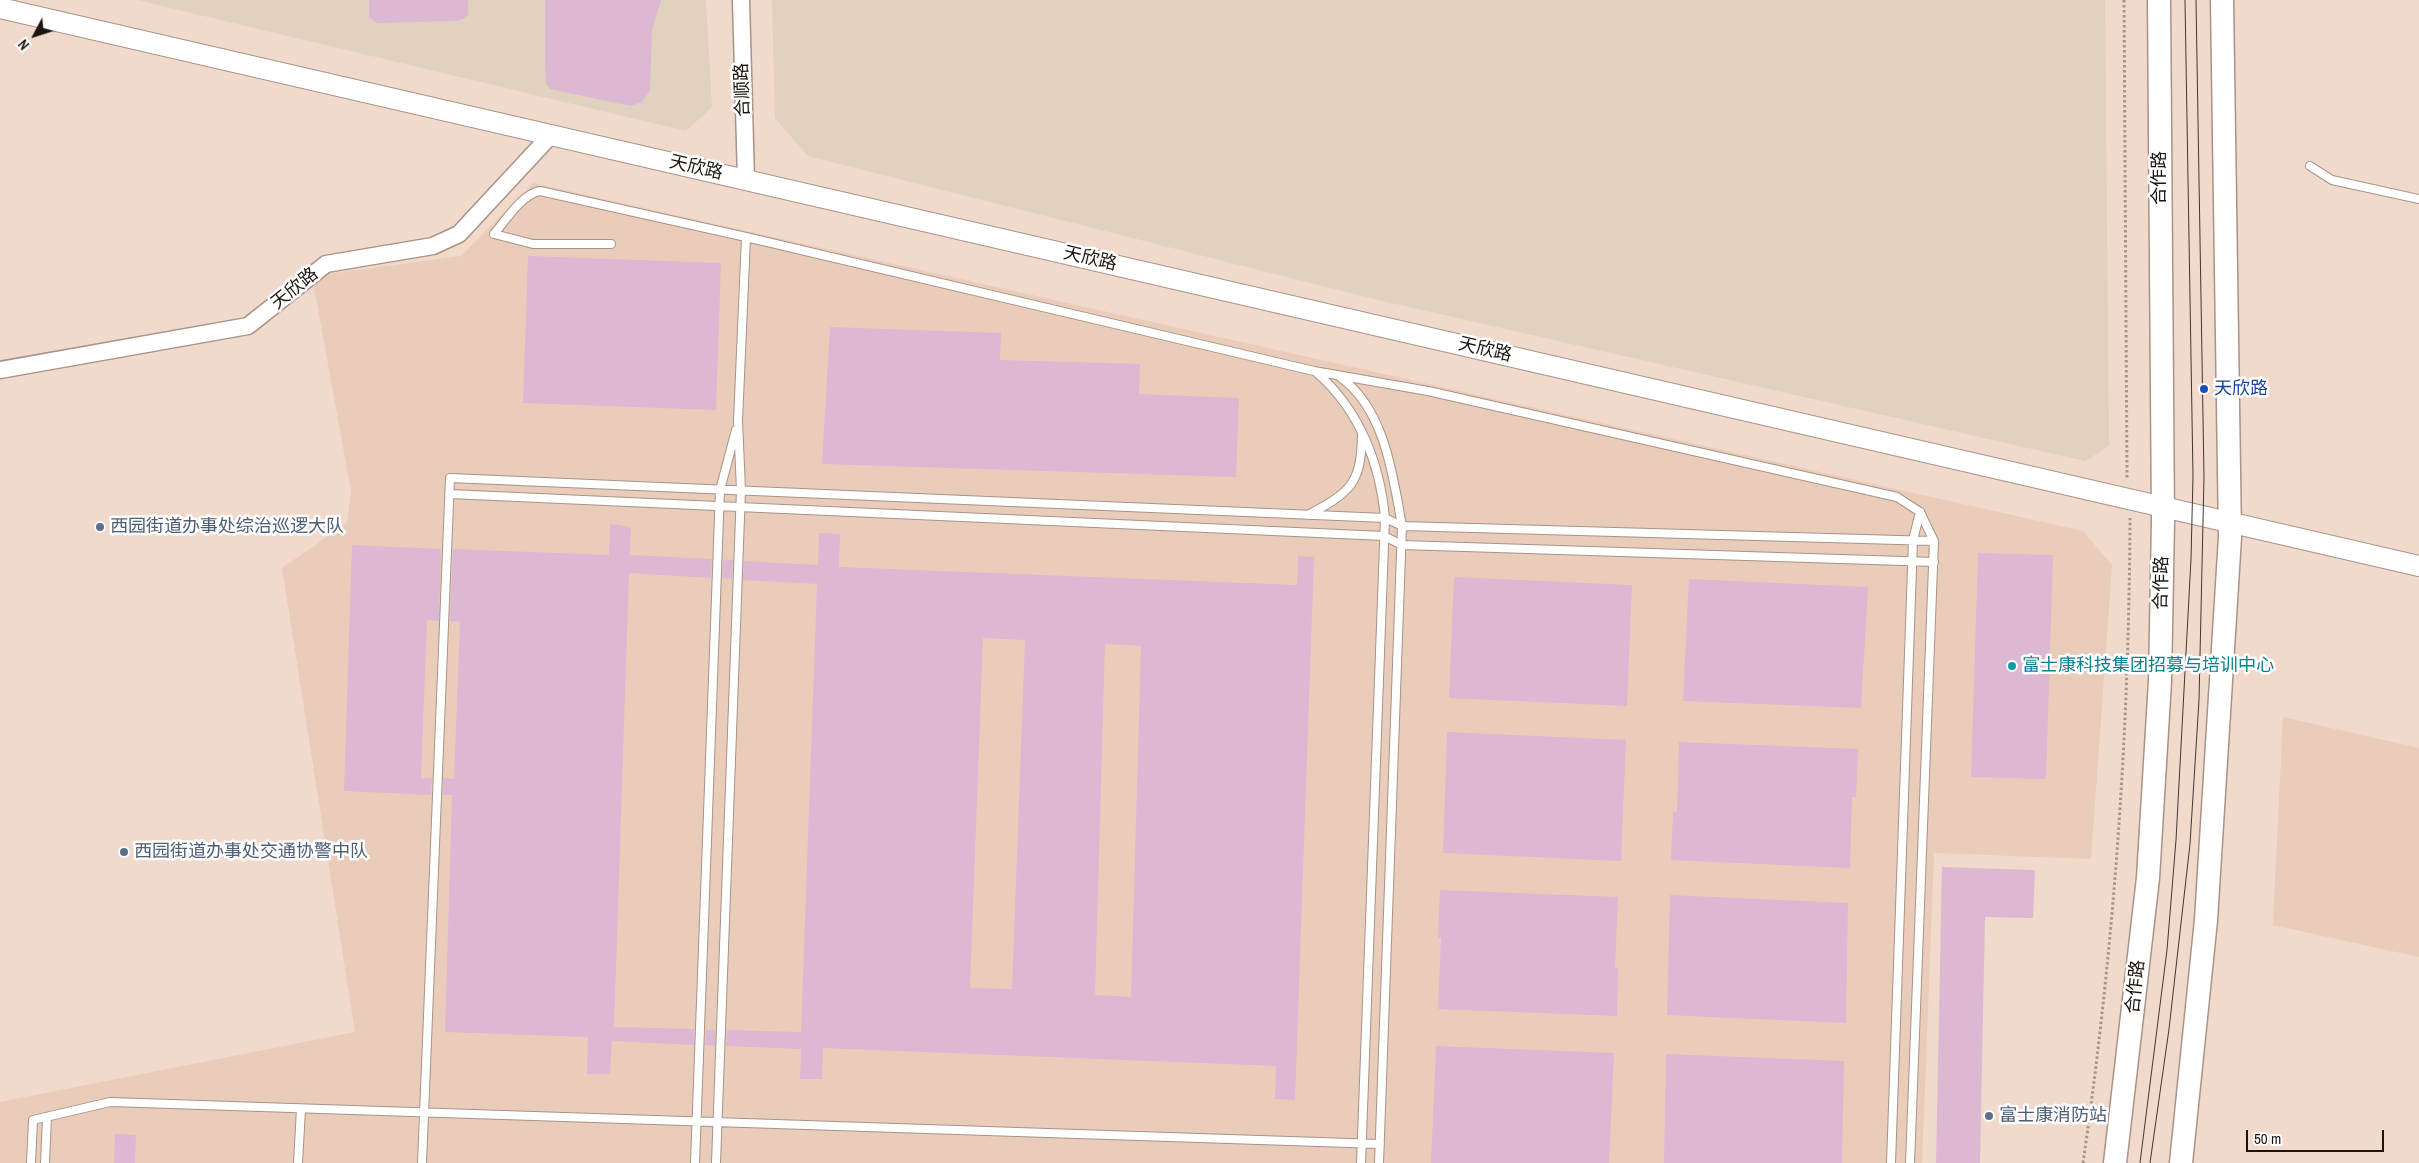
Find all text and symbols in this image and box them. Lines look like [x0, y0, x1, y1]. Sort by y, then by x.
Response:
north arrow [10, 10, 60, 60]
text: N [14, 36, 33, 54]
street label: 合顺路 [731, 63, 755, 117]
street label: 天欣路 [667, 151, 725, 185]
street label: 合作路 [2149, 151, 2171, 205]
street label: 天欣路 [1061, 242, 1119, 276]
street label: 天欣路 [267, 264, 323, 314]
street label: 天欣路 [1456, 333, 1514, 367]
place label: 天欣路 [2214, 378, 2268, 400]
marker: 天欣路 [2198, 383, 2210, 395]
place label: 西园街道办事处综治巡逻大队 [110, 516, 344, 538]
marker: 西园街道办事处综治巡逻大队 [94, 521, 106, 533]
street label: 合作路 [2151, 556, 2173, 610]
place label: 富士康科技集团招募与培训中心 [2022, 655, 2274, 677]
marker: 富士康科技集团招募与培训中心 [2006, 660, 2018, 672]
place label: 西园街道办事处交通协警中队 [134, 841, 368, 863]
marker: 西园街道办事处交通协警中队 [118, 846, 130, 858]
street label: 合作路 [2122, 959, 2150, 1015]
place label: 富士康消防站 [1999, 1105, 2107, 1127]
marker: 富士康消防站 [1983, 1110, 1995, 1122]
scale bar [2249, 1120, 2386, 1152]
text: 50 m [2254, 1128, 2281, 1149]

